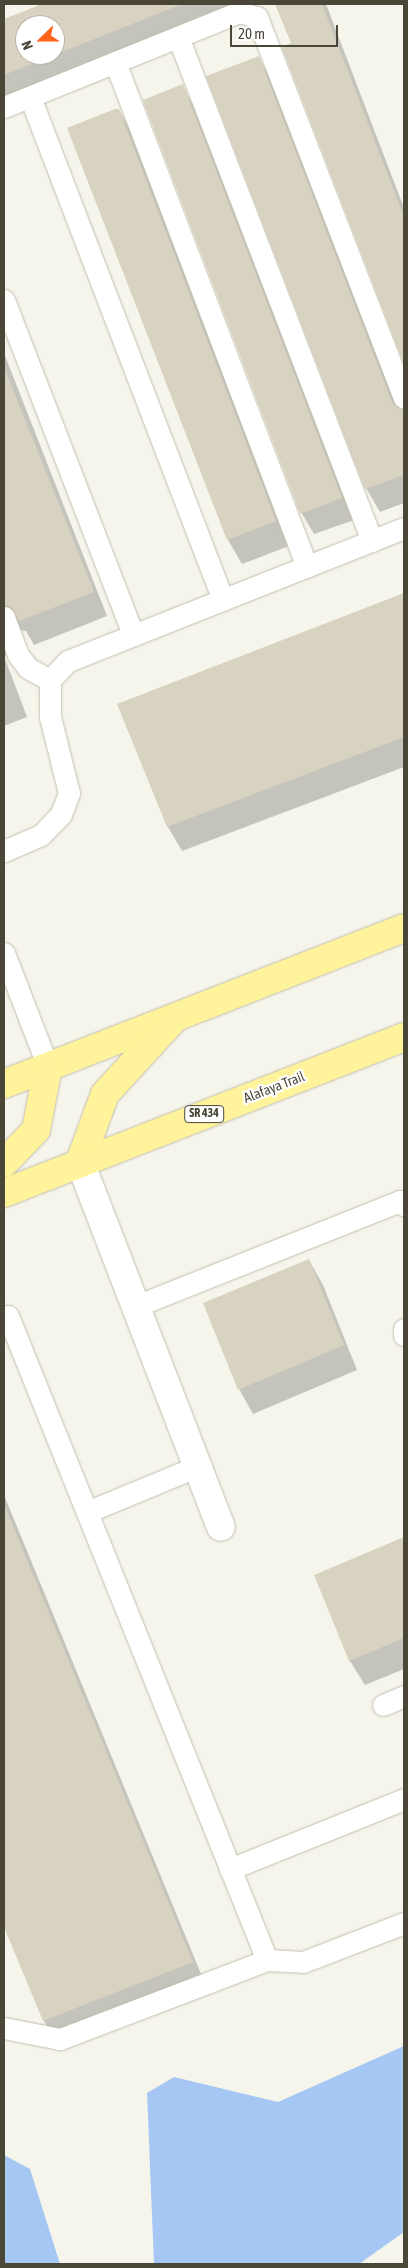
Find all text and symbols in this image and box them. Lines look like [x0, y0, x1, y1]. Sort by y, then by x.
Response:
north arrow [15, 15, 65, 65]
scale bar [233, 15, 340, 47]
text: 20 m [238, 25, 265, 42]
text: N [18, 38, 36, 52]
street label: Alafaya Trail [241, 1068, 307, 1106]
road number: SR 434 [184, 1104, 224, 1124]

